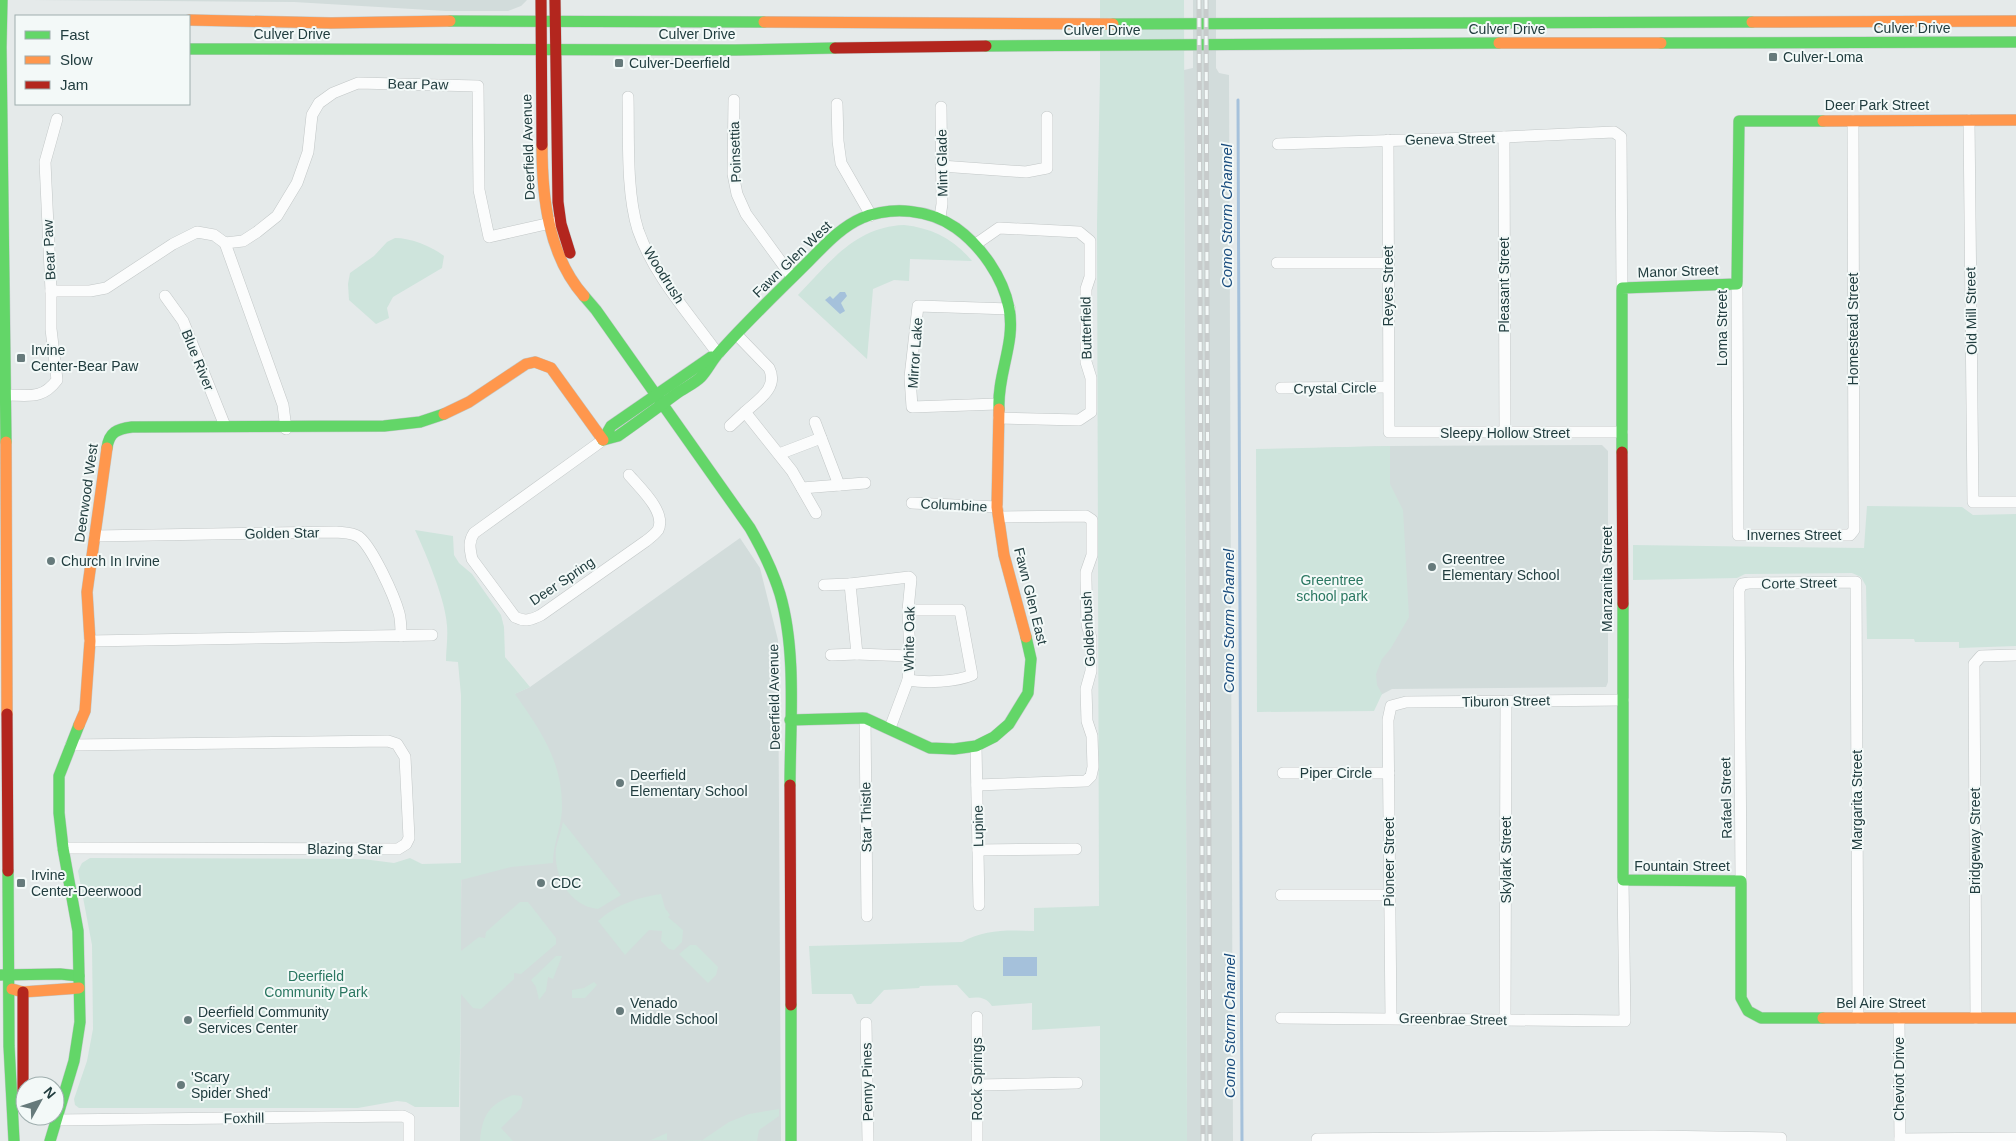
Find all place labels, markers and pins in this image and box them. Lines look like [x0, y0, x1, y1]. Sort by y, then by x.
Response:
place label: Culver-Loma [1783, 49, 1863, 65]
marker: Culver-Loma [1767, 51, 1779, 63]
place label: Culver-Deerfield [629, 55, 730, 71]
marker: Culver-Deerfield [613, 57, 625, 69]
place label: Irvine Center-Bear Paw [31, 342, 139, 374]
marker: Irvine Center-Bear Paw [15, 352, 27, 364]
place label: Greentree Elementary School [1442, 551, 1560, 583]
place label: Church In Irvine [61, 553, 160, 569]
marker: Church In Irvine [45, 555, 57, 567]
marker: Greentree Elementary School [1426, 561, 1438, 573]
place label: Deerfield Elementary School [630, 767, 748, 799]
marker: Deerfield Elementary School [614, 777, 626, 789]
place label: Irvine Center-Deerwood [31, 867, 142, 899]
place label: CDC [551, 875, 581, 891]
marker: Irvine Center-Deerwood [15, 877, 27, 889]
marker: CDC [535, 877, 547, 889]
place label: Venado Middle School [630, 995, 718, 1027]
place label: Deerfield Community Services Center [198, 1004, 329, 1036]
marker: Venado Middle School [614, 1005, 626, 1017]
marker: Deerfield Community Services Center [182, 1014, 194, 1026]
place label: 'Scary Spider Shed' [191, 1069, 271, 1101]
marker: 'Scary Spider Shed' [175, 1079, 187, 1091]

